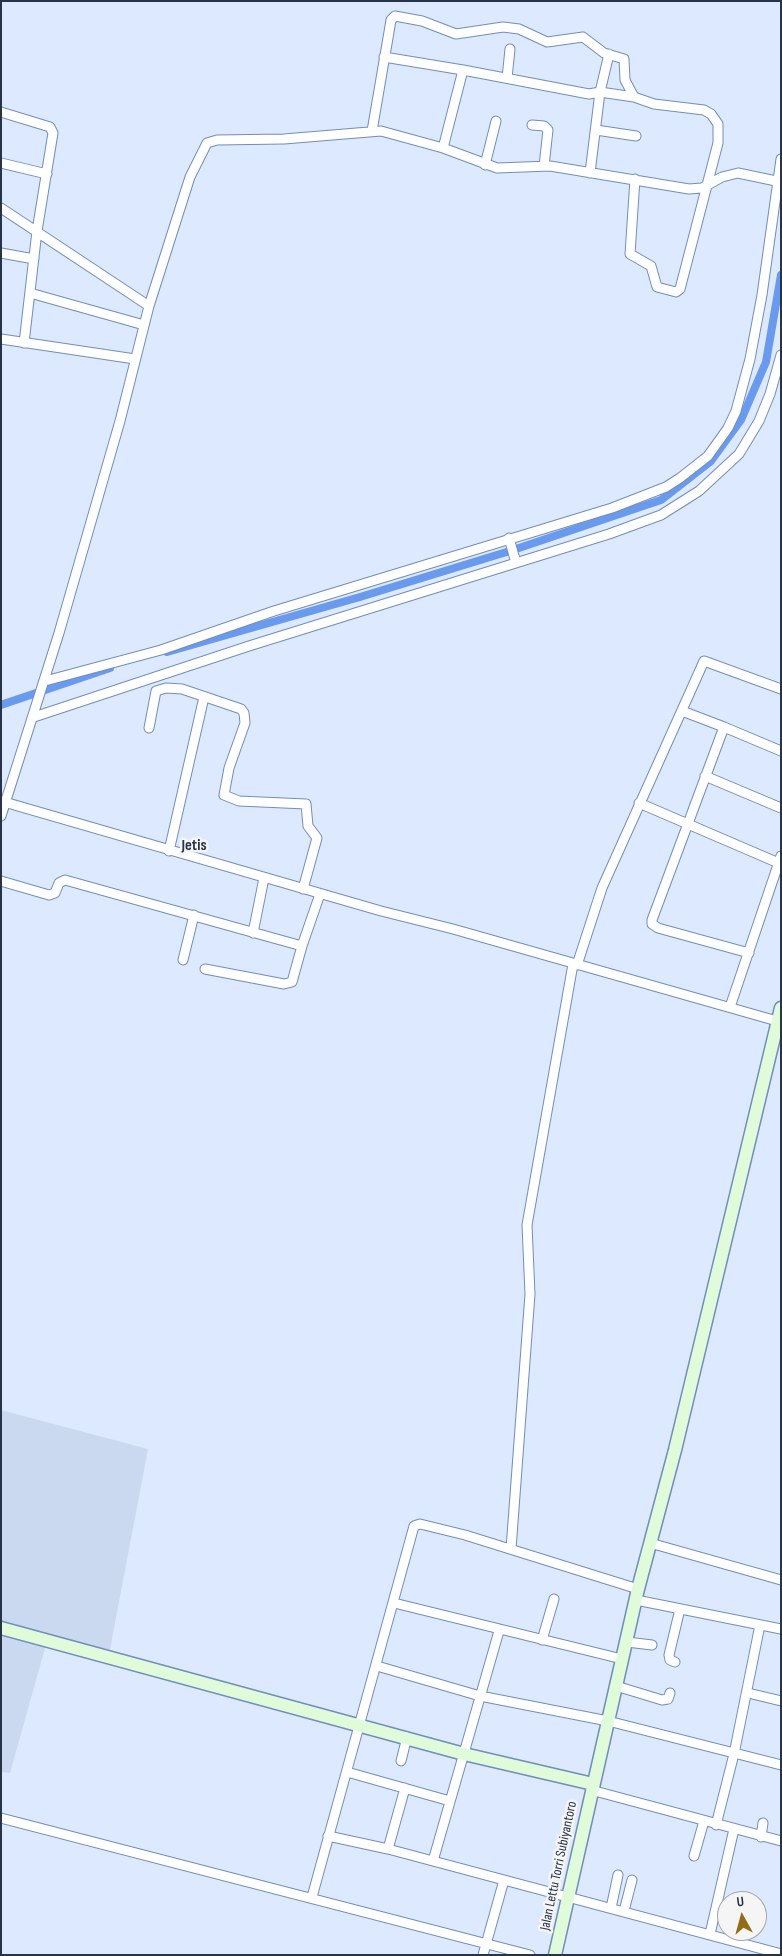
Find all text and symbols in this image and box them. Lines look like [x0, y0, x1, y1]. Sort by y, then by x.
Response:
district label: Jetis [181, 836, 207, 856]
street label: Jalan Lettu Torri Subiyantoro [537, 1800, 581, 1932]
north arrow [717, 1891, 767, 1941]
text: U [736, 1893, 745, 1910]

